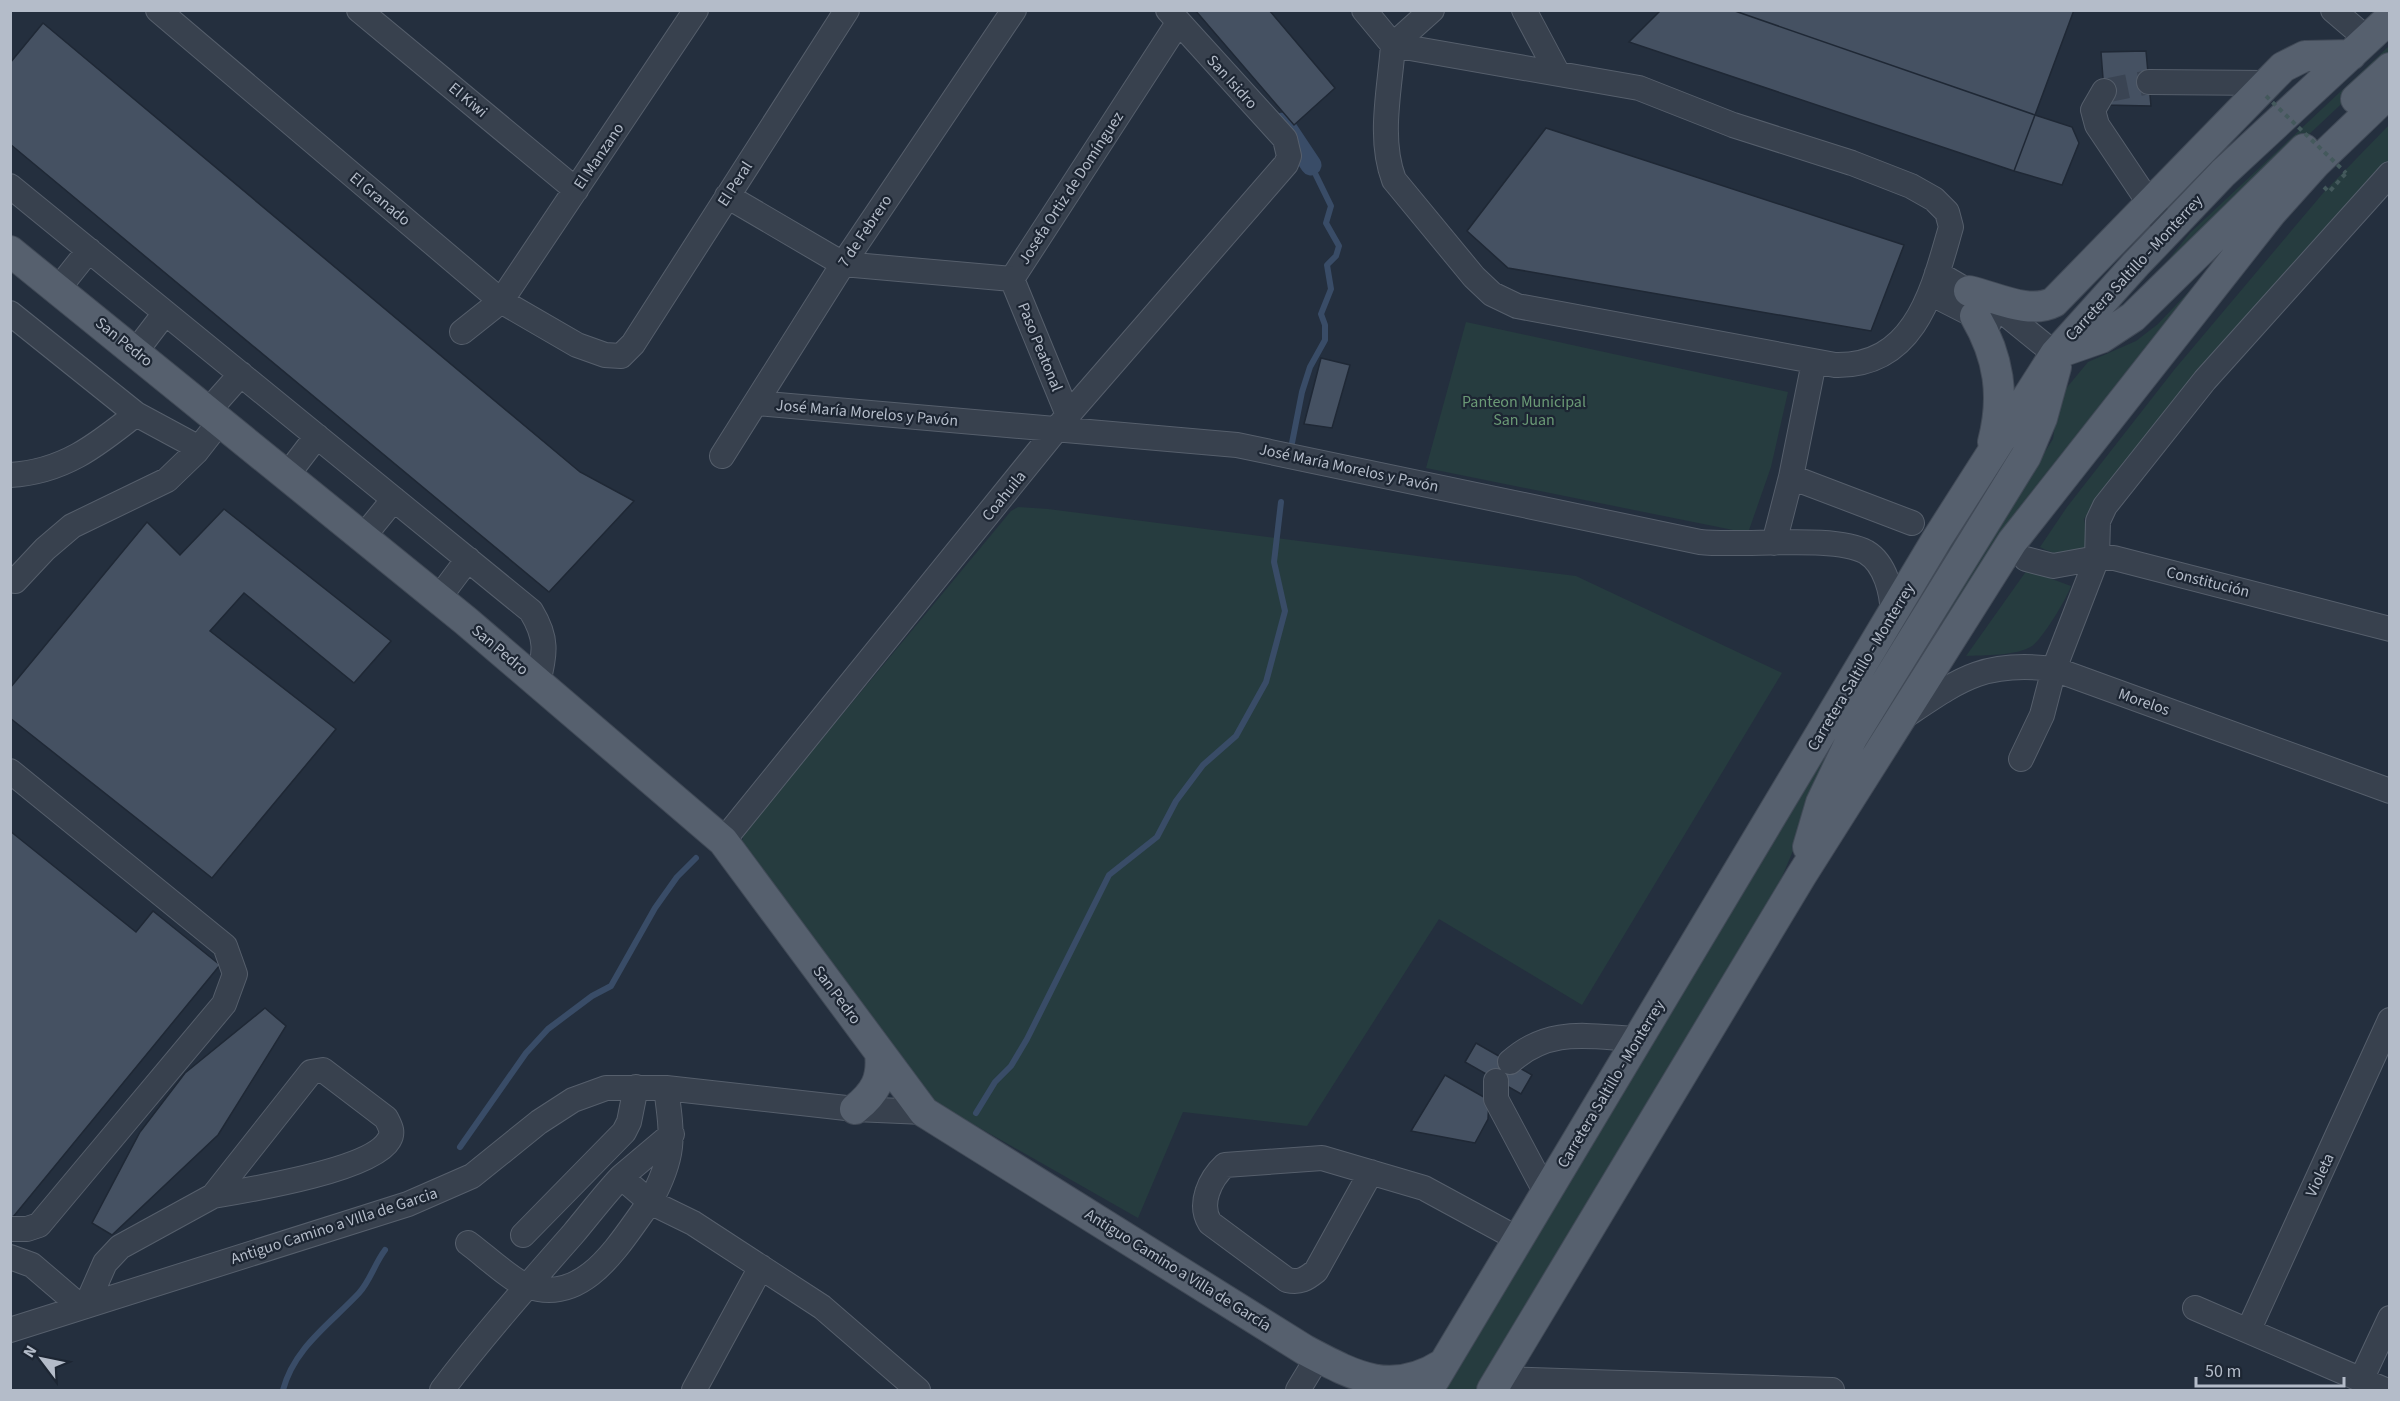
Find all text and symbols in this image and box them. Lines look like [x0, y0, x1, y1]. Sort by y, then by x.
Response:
street label: San Isidro [1202, 50, 1262, 114]
street label: El Kiwi [444, 77, 492, 123]
street label: Josefa Ortiz de Domínguez [1013, 107, 1129, 269]
street label: El Manzano [569, 118, 629, 194]
street label: El Peral [712, 157, 758, 211]
street label: El Granado [345, 167, 415, 231]
street label: 7 de Febrero [833, 190, 897, 272]
street label: Carretera Saltillo - Monterrey [2060, 190, 2208, 346]
street label: Paso Peatonal [1012, 299, 1068, 395]
street label: San Pedro [91, 312, 157, 372]
park label: Panteon Municipal San Juan [1462, 391, 1586, 431]
street label: José María Morelos y Pavón [775, 394, 959, 432]
street label: José María Morelos y Pavón [1257, 438, 1441, 498]
street label: Coahuila [977, 466, 1031, 526]
street label: Constitución [2164, 561, 2252, 603]
street label: Carretera Saltillo - Monterrey [1802, 578, 1920, 755]
street label: San Pedro [467, 620, 533, 680]
street label: Morelos [2115, 683, 2173, 721]
street label: San Pedro [808, 961, 866, 1029]
street label: Carretera Saltillo - Monterrey [1552, 995, 1670, 1172]
street label: Violeta [2300, 1150, 2340, 1200]
street label: Antiguo Camino a VIlla de Garcia [228, 1182, 440, 1270]
street label: Antiguo Camino a Villa de García [1081, 1203, 1275, 1337]
north arrow [12, 1329, 72, 1389]
text: N [18, 1341, 42, 1362]
scale bar [2196, 1350, 2344, 1388]
text: 50 m [2205, 1359, 2241, 1384]

